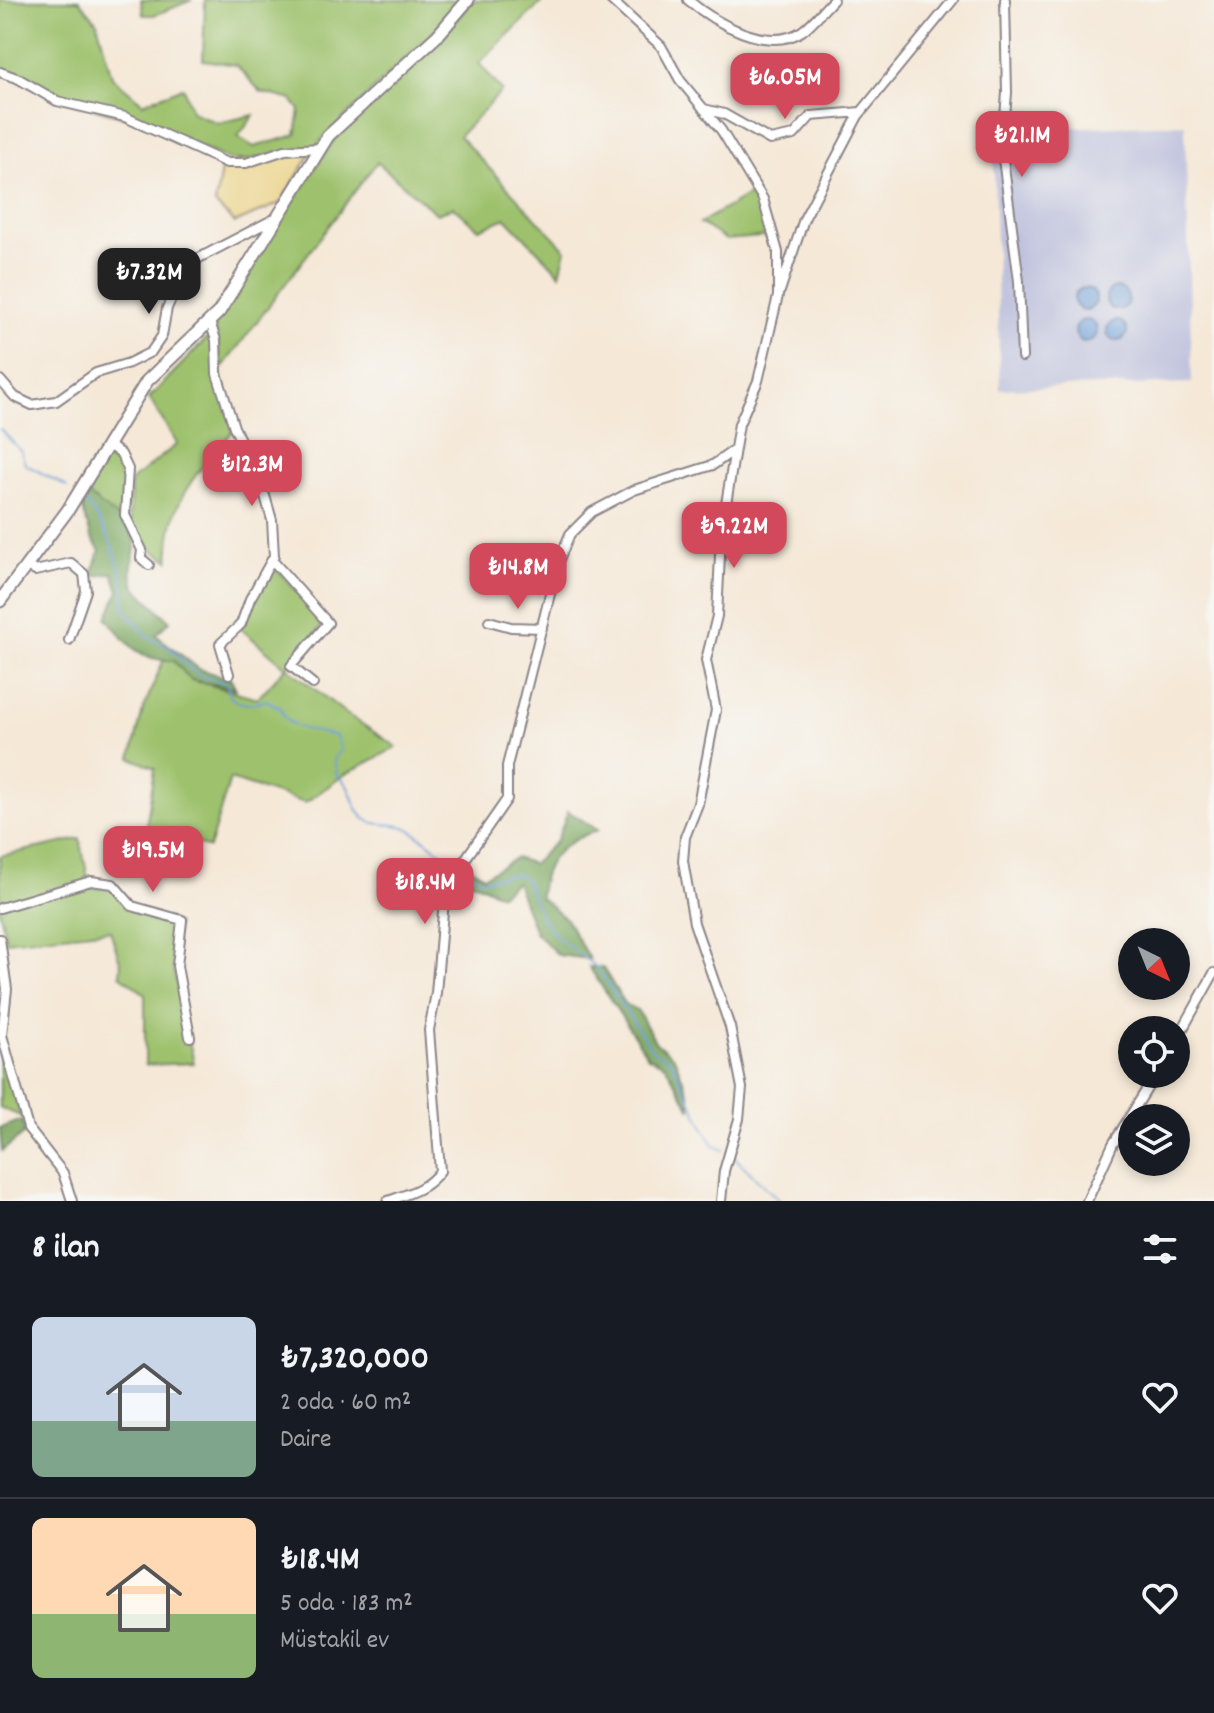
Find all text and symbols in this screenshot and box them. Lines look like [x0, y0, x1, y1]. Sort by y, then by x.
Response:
pin: ₺6.05M [720, 53, 850, 121]
text: ₺6.05M [749, 60, 821, 97]
pin: ₺21.1M [957, 111, 1087, 179]
text: ₺21.1M [994, 118, 1050, 155]
pin: ₺7.32M [84, 248, 214, 316]
text: ₺7.32M [116, 255, 182, 292]
pin: ₺12.3M [187, 440, 317, 508]
text: ₺12.3M [221, 447, 283, 484]
pin: ₺9.22M [669, 502, 799, 570]
text: ₺9.22M [700, 509, 768, 546]
pin: ₺14.8M [453, 543, 583, 611]
text: ₺14.8M [488, 550, 548, 587]
pin: ₺19.5M [88, 826, 218, 894]
text: ₺19.5M [121, 833, 185, 870]
pin: ₺18.4M [360, 858, 490, 926]
text: ₺18.4M [395, 865, 455, 902]
north arrow [1118, 928, 1190, 1000]
map controls [1118, 928, 1190, 1176]
button: locate [1118, 1016, 1190, 1088]
button: layers [1118, 1104, 1190, 1176]
text: 8 ilan [32, 1225, 99, 1274]
icon: filters [1138, 1227, 1182, 1271]
text: ₺7,320,000 [280, 1336, 429, 1385]
icon: home [96, 1349, 192, 1445]
icon: heart [1138, 1375, 1182, 1419]
text: 2 oda · 60 m² [280, 1385, 411, 1422]
text: Daire [280, 1422, 331, 1459]
text: ₺18.4M [280, 1537, 360, 1586]
icon: home [96, 1550, 192, 1646]
icon: heart [1138, 1576, 1182, 1620]
text: 5 oda · 183 m² [280, 1586, 413, 1623]
text: Müstakil ev [280, 1623, 389, 1660]

